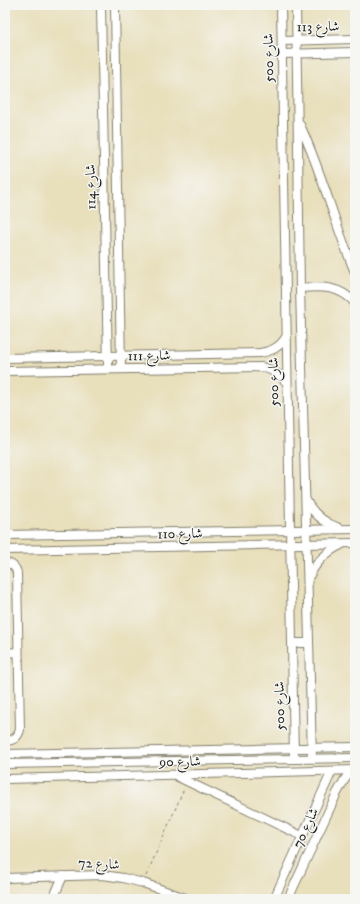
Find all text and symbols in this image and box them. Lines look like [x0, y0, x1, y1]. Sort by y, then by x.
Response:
street label: شارع 113 [296, 18, 340, 38]
street label: شارع 500 [260, 33, 280, 83]
street label: شارع 114 [82, 164, 102, 210]
street label: شارع 111 [127, 347, 171, 367]
street label: شارع 500 [265, 357, 285, 407]
street label: شارع 110 [157, 525, 203, 545]
street label: شارع 500 [271, 681, 291, 731]
street label: شارع 90 [158, 753, 201, 773]
street label: شارع 70 [289, 805, 325, 852]
street label: شارع 72 [78, 854, 120, 876]

